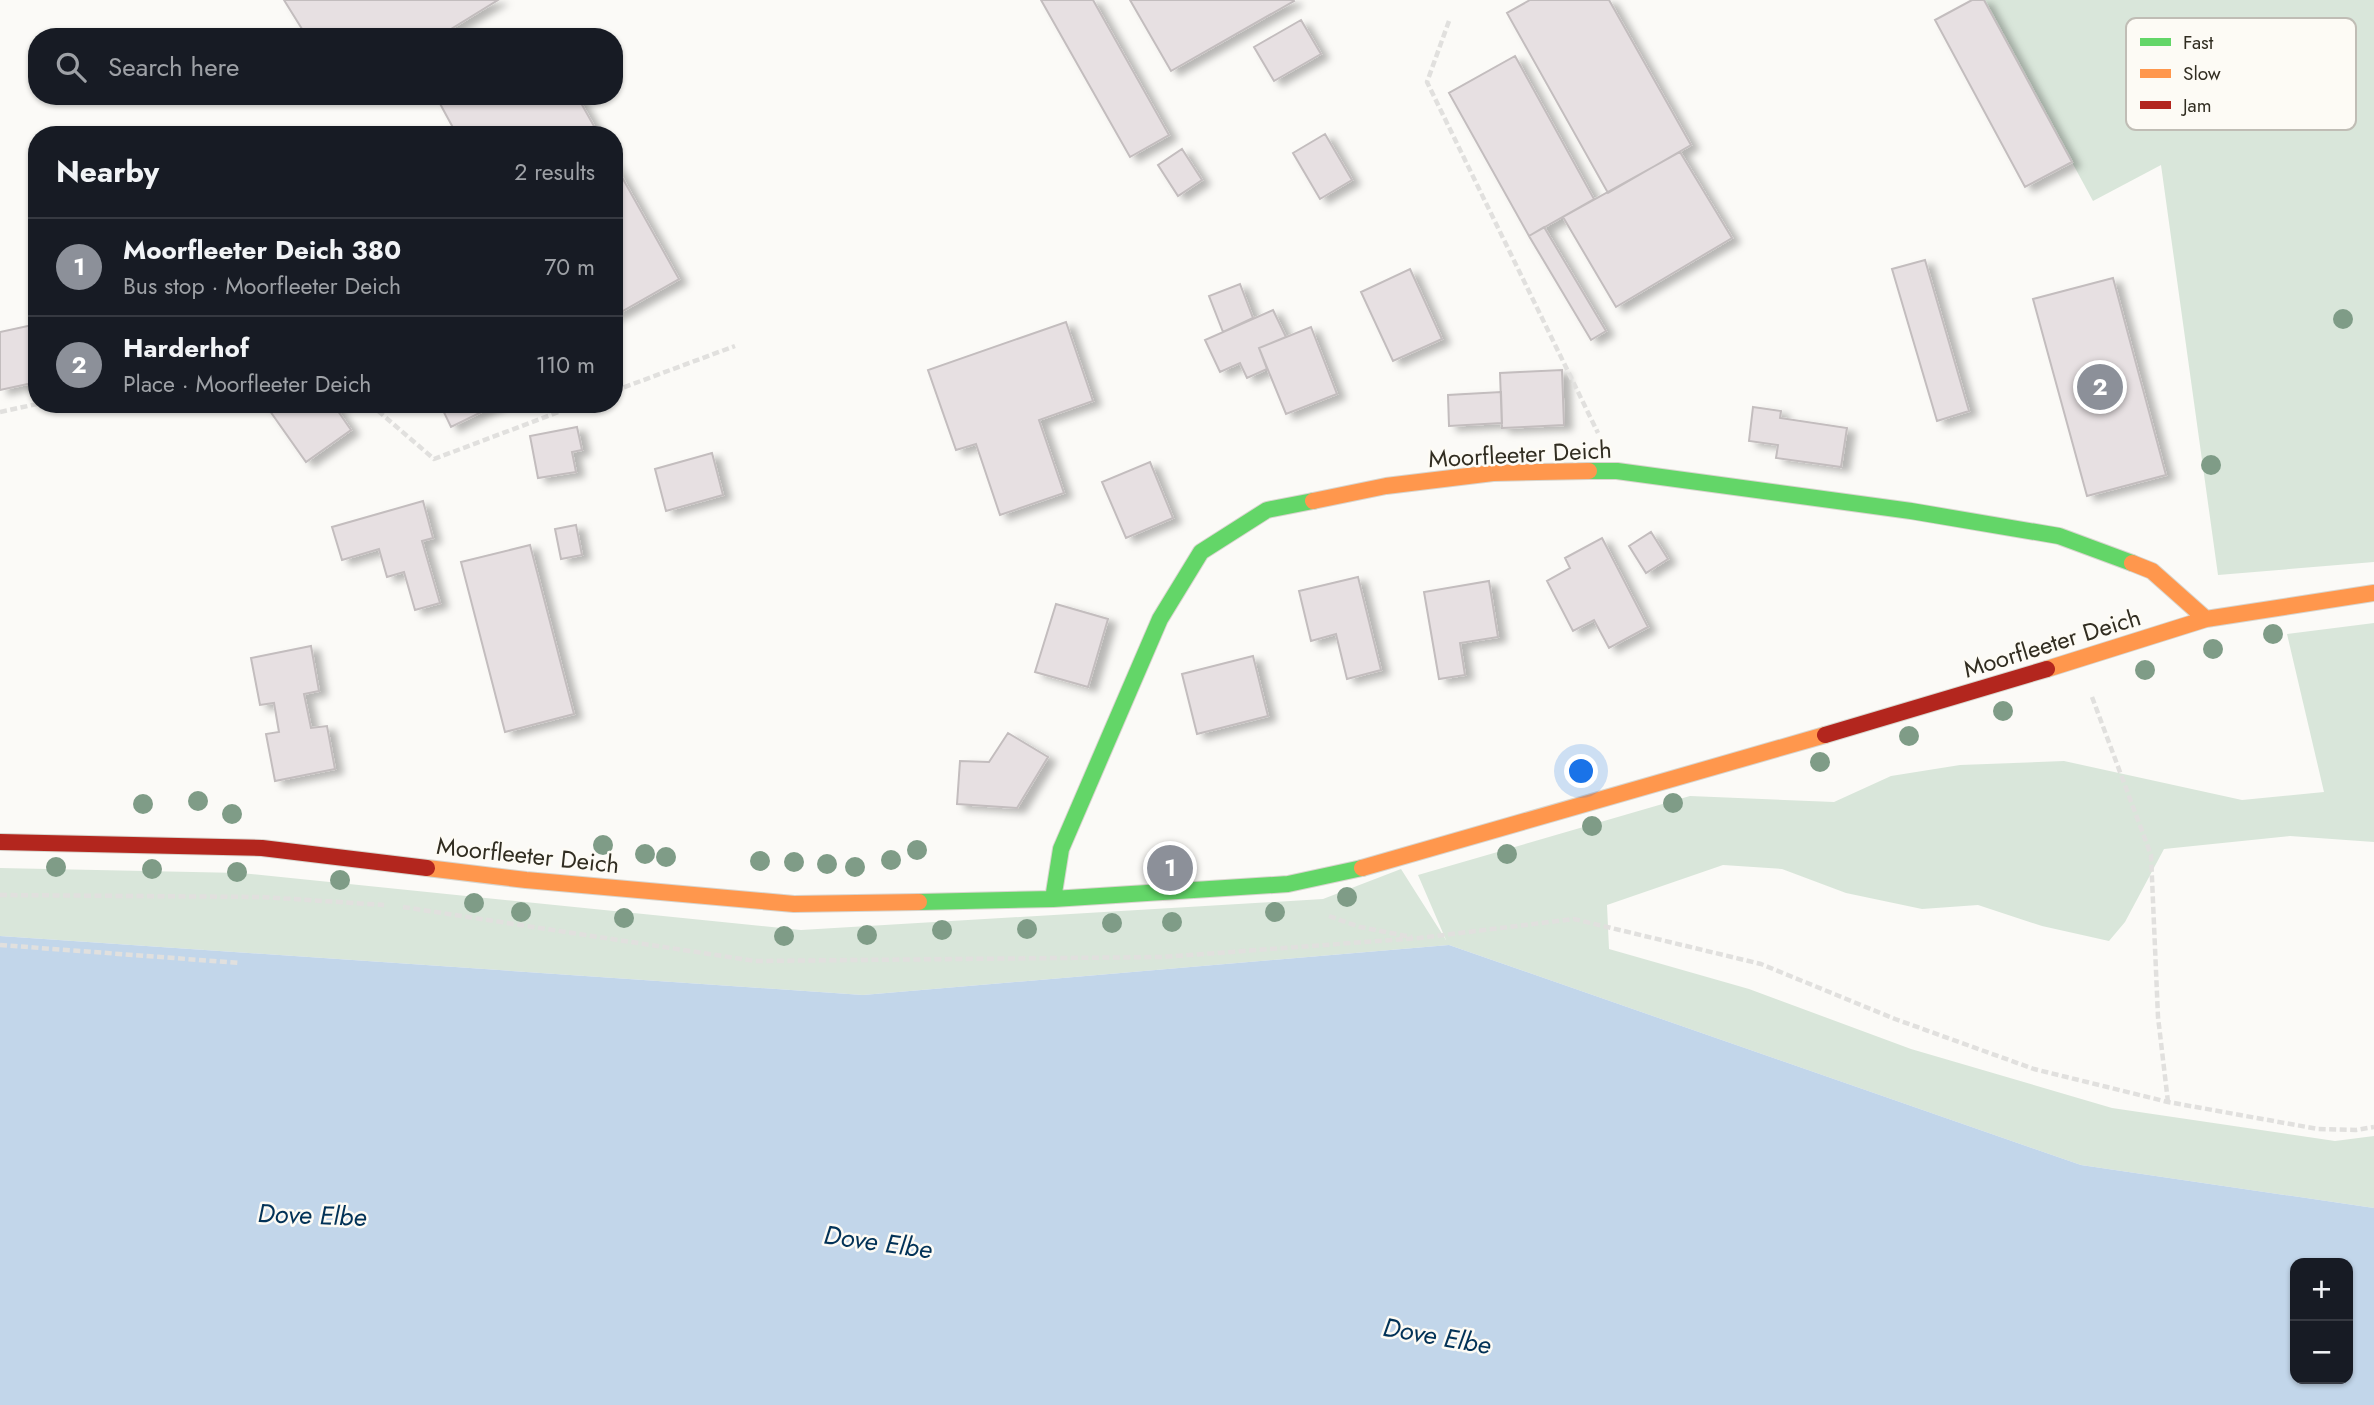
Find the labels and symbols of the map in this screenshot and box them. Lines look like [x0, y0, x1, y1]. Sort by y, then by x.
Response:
legend [2126, 18, 2356, 130]
text: Fast [2183, 29, 2214, 56]
text: Slow [2183, 60, 2221, 87]
text: Jam [2180, 92, 2212, 119]
pin: 2 [2077, 361, 2123, 413]
street label: Moorfleeter Deich [1427, 432, 1613, 476]
street label: Moorfleeter Deich [1959, 599, 2145, 687]
your location [1564, 754, 1598, 788]
street label: Moorfleeter Deich [435, 828, 621, 882]
pin: 1 [1147, 842, 1193, 894]
water label: Dove Elbe [257, 1194, 367, 1236]
water label: Dove Elbe [821, 1216, 935, 1268]
water label: Dove Elbe [1380, 1308, 1494, 1364]

